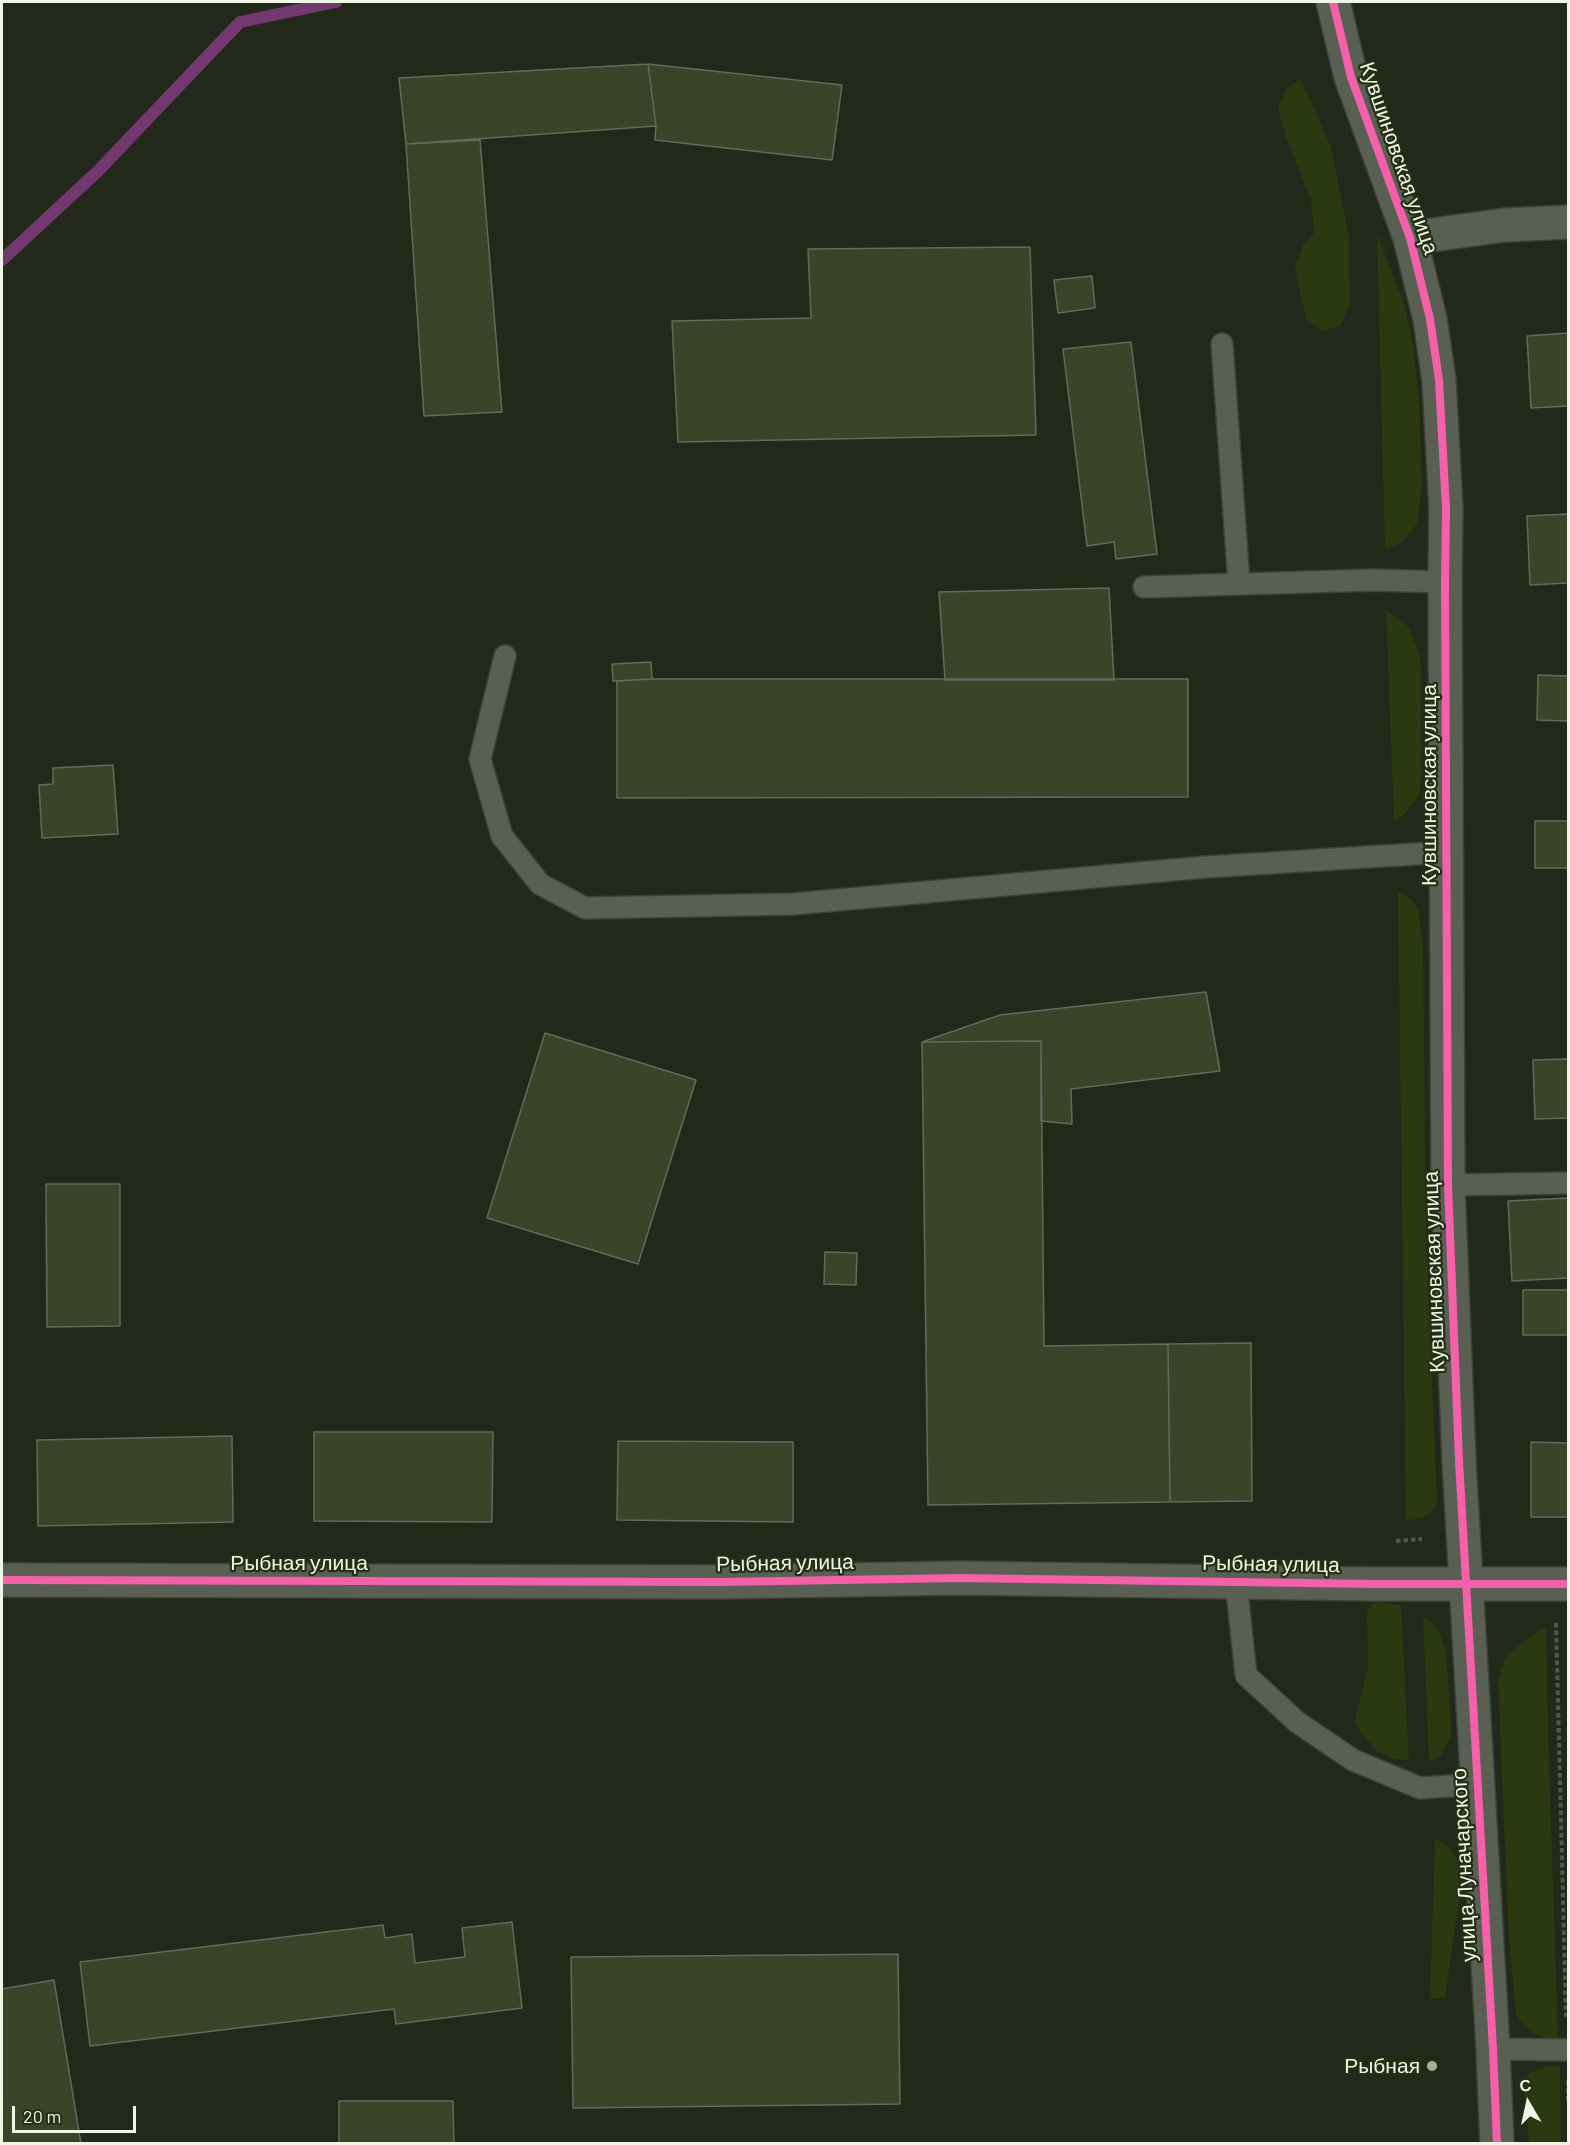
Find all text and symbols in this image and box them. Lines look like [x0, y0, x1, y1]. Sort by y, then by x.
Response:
street label: Кувшиновская улица [1354, 58, 1444, 258]
street label: Кувшиновская улица [1416, 684, 1442, 886]
street label: Кувшиновская улица [1418, 1171, 1450, 1373]
street label: Рыбная улица [716, 1549, 854, 1577]
street label: Рыбная улица [230, 1550, 368, 1576]
street label: Рыбная улица [1202, 1550, 1340, 1578]
street label: улица Луначарского [1446, 1767, 1482, 1963]
place label: Рыбная [1344, 2053, 1420, 2079]
marker: Рыбная [1425, 2059, 1439, 2073]
north arrow [1498, 2073, 1558, 2133]
text: С [1518, 2074, 1532, 2095]
scale bar [15, 2094, 140, 2132]
text: 20 m [23, 2105, 61, 2127]

